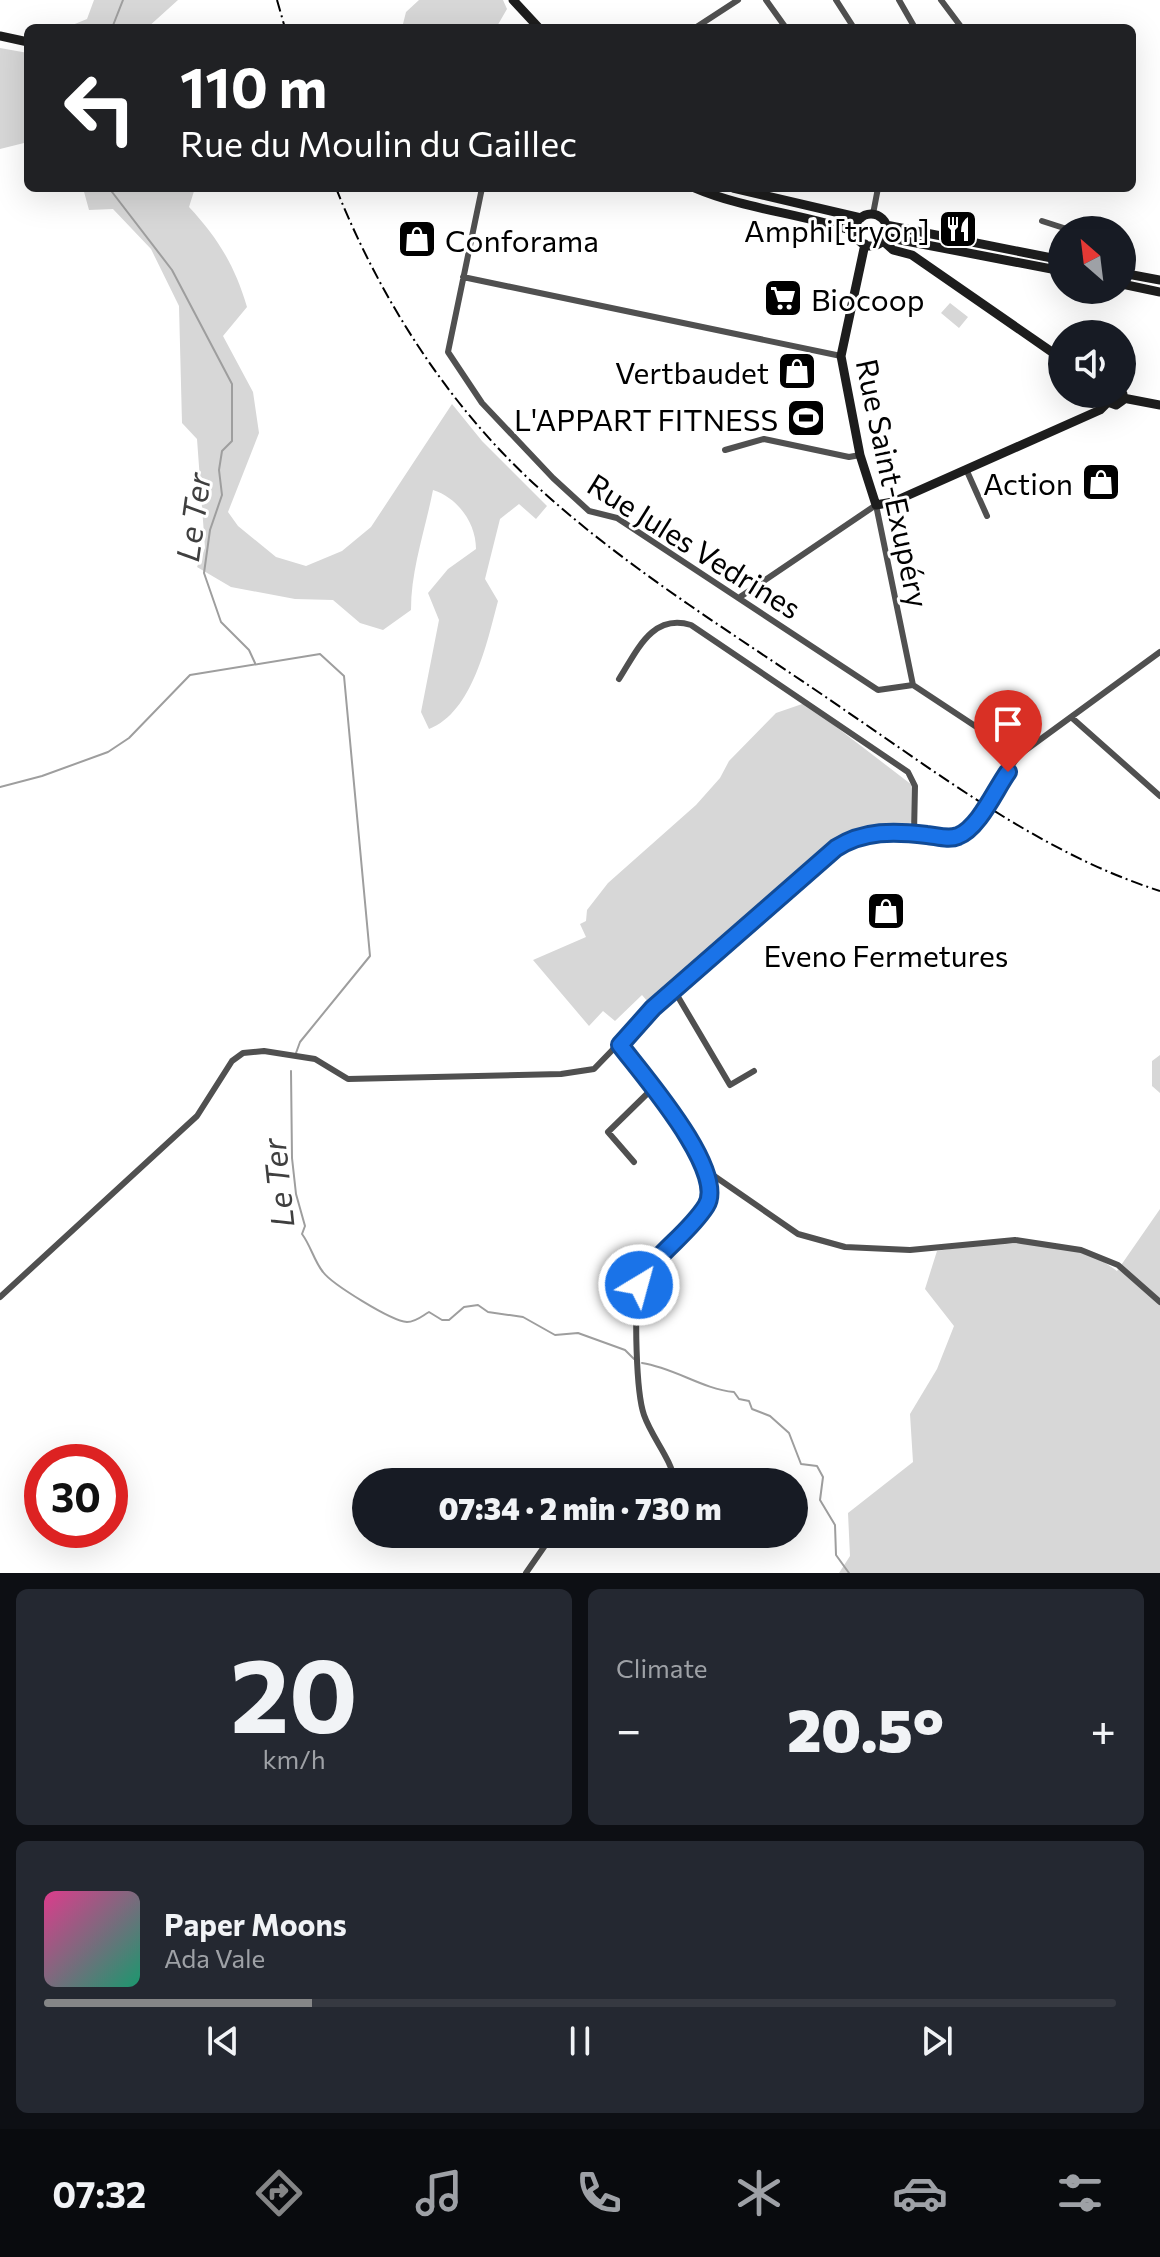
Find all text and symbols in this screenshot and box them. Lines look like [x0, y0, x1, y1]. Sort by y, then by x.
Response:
text: 110 m [180, 51, 327, 120]
icon: left [48, 56, 152, 160]
text: Rue du Moulin du Gaillec [180, 120, 577, 164]
restaurant icon: Amphi[tryon] [937, 208, 979, 250]
place label: Amphi[tryon] [744, 211, 930, 248]
north arrow [1048, 216, 1136, 304]
map controls [1048, 216, 1136, 408]
shop icon: Conforama [396, 218, 438, 260]
place label: Conforama [445, 221, 599, 258]
supermarket icon: Biocoop [762, 277, 804, 319]
place label: Biocoop [811, 280, 924, 317]
button: sound [1048, 320, 1136, 408]
shop icon: Vertbaudet [776, 350, 818, 392]
place label: Vertbaudet [615, 353, 769, 390]
street label: Rue Saint-Exupéry [850, 355, 938, 611]
sports icon: L'APPART FITNESS [785, 397, 827, 439]
place label: L'APPART FITNESS [514, 400, 778, 437]
shop icon: Action [1080, 461, 1122, 503]
place label: Action [983, 464, 1073, 501]
street label: Rue Jules Vedrines [581, 465, 809, 625]
water label: Le Ter [166, 469, 218, 564]
pin [974, 690, 1042, 772]
icon: arrive [986, 702, 1030, 746]
shop icon: Eveno Fermetures [865, 890, 907, 932]
place label: Eveno Fermetures [763, 936, 1009, 973]
water label: Le Ter [252, 1135, 302, 1229]
position arrow [597, 1243, 681, 1327]
speed limit sign: 30 [24, 1444, 128, 1548]
text: 07:34 · 2 min · 730 m [439, 1489, 721, 1526]
text: 20 [230, 1627, 358, 1754]
text: Climate [616, 1652, 708, 1683]
text: 20.5° [787, 1691, 944, 1764]
text: − [616, 1701, 641, 1755]
text: + [1090, 1701, 1116, 1755]
text: km/h [262, 1743, 326, 1774]
text: Paper Moons [164, 1905, 347, 1942]
text: Ada Vale [164, 1942, 265, 1973]
icon: previous [201, 2019, 245, 2063]
icon: pause [558, 2019, 602, 2063]
icon: next [915, 2019, 959, 2063]
icon: directions [251, 2165, 307, 2221]
icon: music [411, 2165, 467, 2221]
icon: phone [571, 2165, 627, 2221]
icon: climate [731, 2165, 787, 2221]
icon: car [892, 2165, 948, 2221]
icon: filters [1052, 2165, 1108, 2221]
text: 07:32 [52, 2171, 146, 2215]

